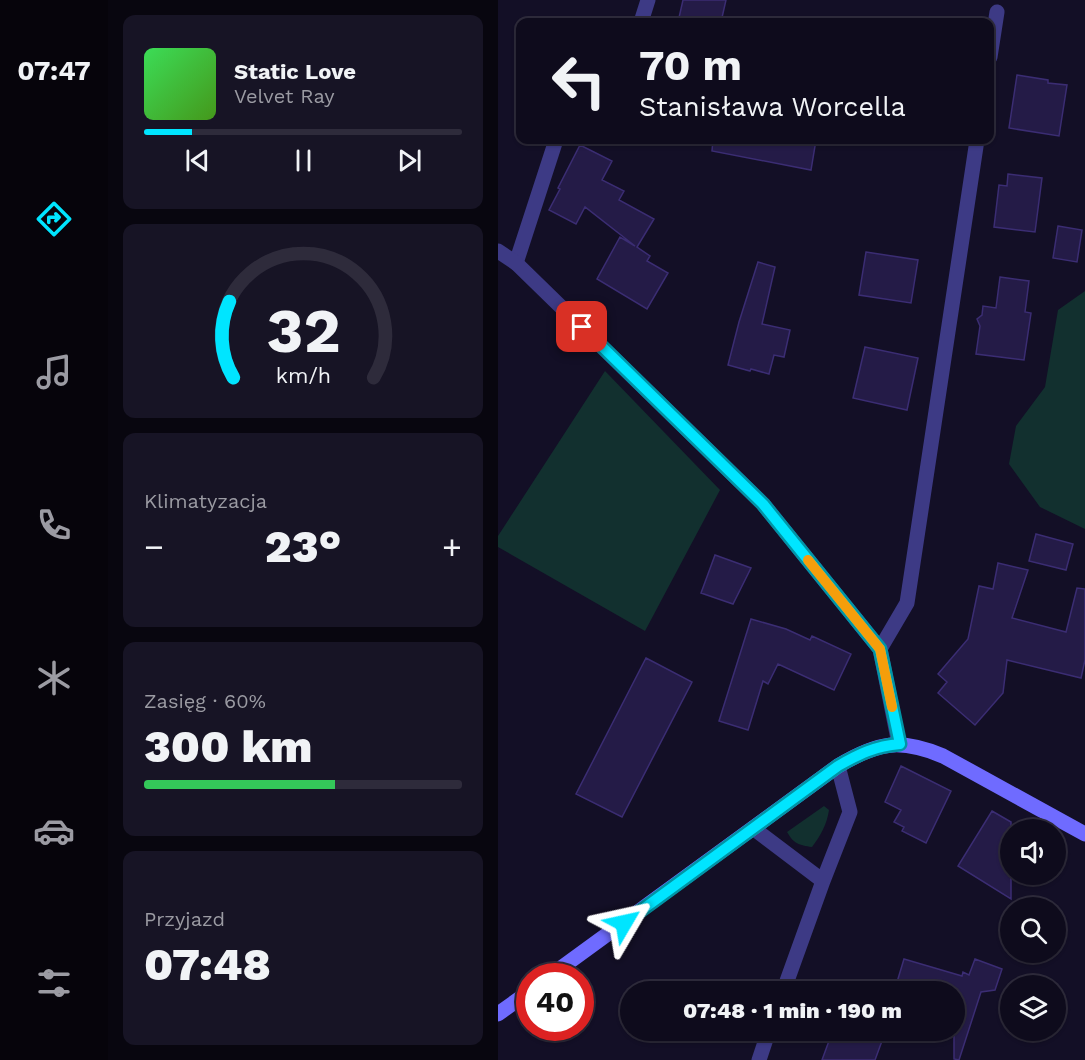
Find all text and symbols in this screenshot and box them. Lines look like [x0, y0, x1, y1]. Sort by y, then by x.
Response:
text: 70 m [639, 41, 742, 90]
icon: left [540, 42, 618, 120]
text: 07:47 [17, 55, 91, 87]
text: Static Love [234, 59, 356, 84]
text: Velvet Ray [234, 84, 335, 108]
text: Stanisława Worcella [639, 91, 906, 123]
icon: previous [181, 144, 214, 177]
icon: pause [287, 144, 320, 177]
icon: next [393, 144, 426, 177]
icon: directions [33, 198, 75, 240]
text: 32 [266, 294, 340, 367]
pin [556, 301, 607, 352]
icon: arrive [565, 310, 598, 343]
icon: music [33, 351, 75, 393]
text: km/h [275, 363, 331, 388]
text: Klimatyzacja [144, 489, 267, 513]
icon: phone [33, 504, 75, 546]
text: 23° [265, 520, 341, 573]
text: − [144, 527, 164, 566]
text: + [442, 527, 462, 566]
icon: climate [33, 657, 75, 699]
text: Zasięg · 60% [144, 689, 266, 713]
text: 300 km [144, 720, 312, 773]
icon: car [33, 810, 75, 852]
map controls [1000, 819, 1066, 1041]
button: sound [1000, 819, 1066, 885]
position arrow [592, 891, 656, 955]
button: search [1000, 897, 1066, 963]
text: Przyjazd [144, 907, 225, 931]
text: 07:48 [144, 938, 271, 991]
icon: filters [33, 962, 75, 1004]
speed limit sign: 40 [516, 963, 594, 1041]
button: layers [1000, 975, 1066, 1041]
text: 07:48 · 1 min · 190 m [683, 998, 902, 1023]

